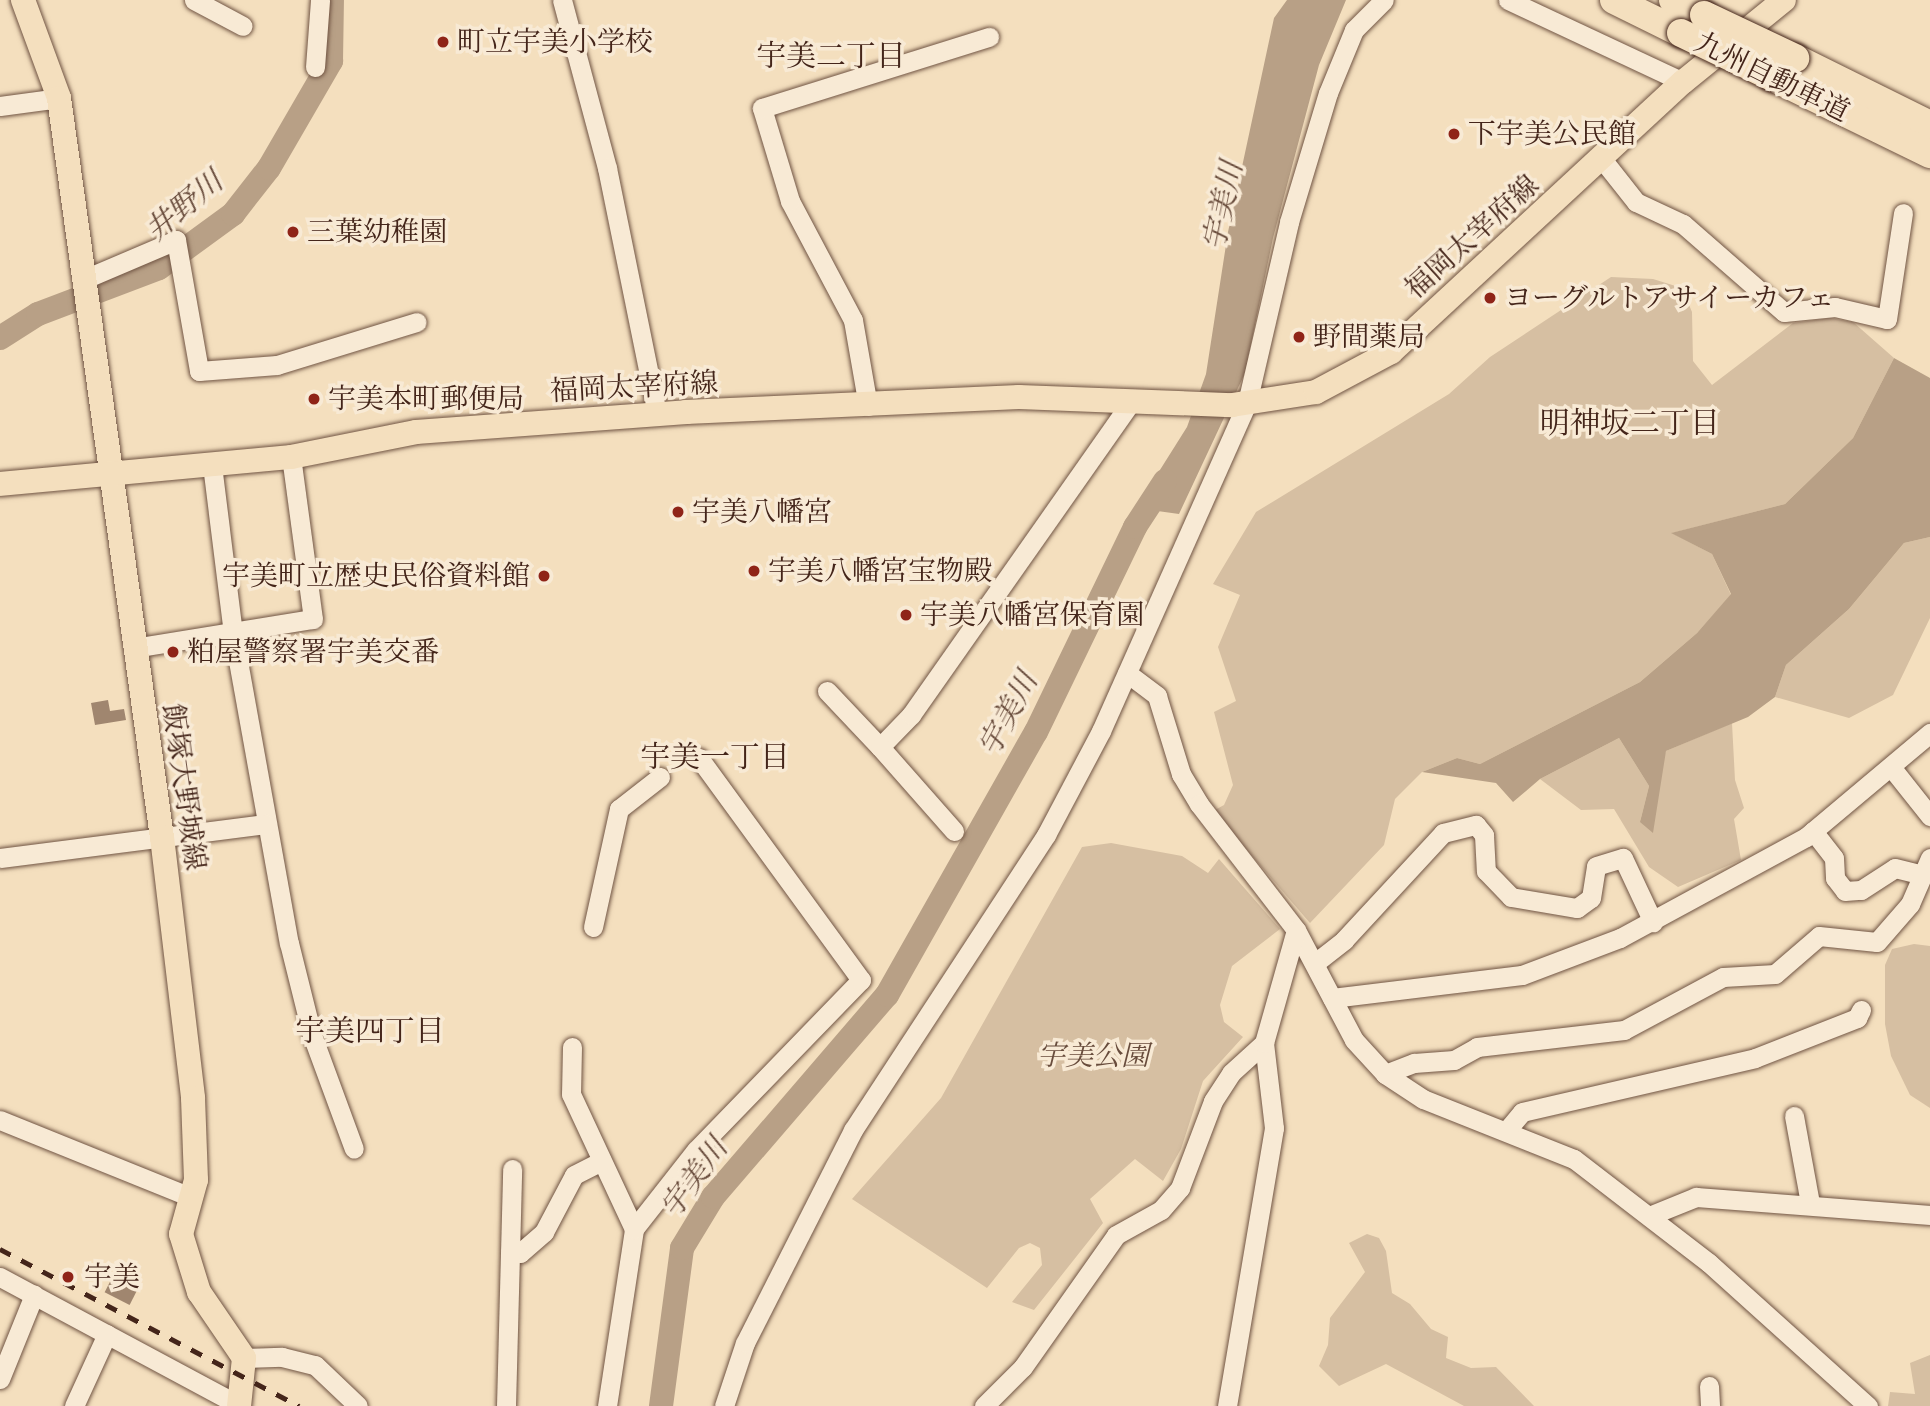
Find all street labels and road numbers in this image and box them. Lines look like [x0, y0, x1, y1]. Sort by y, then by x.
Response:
street label: 九州自動車道 [1689, 25, 1855, 129]
street label: 福岡太宰府線 [1398, 168, 1546, 306]
street label: 福岡太宰府線 [549, 366, 719, 408]
street label: 飯塚大野城線 [156, 701, 212, 873]

